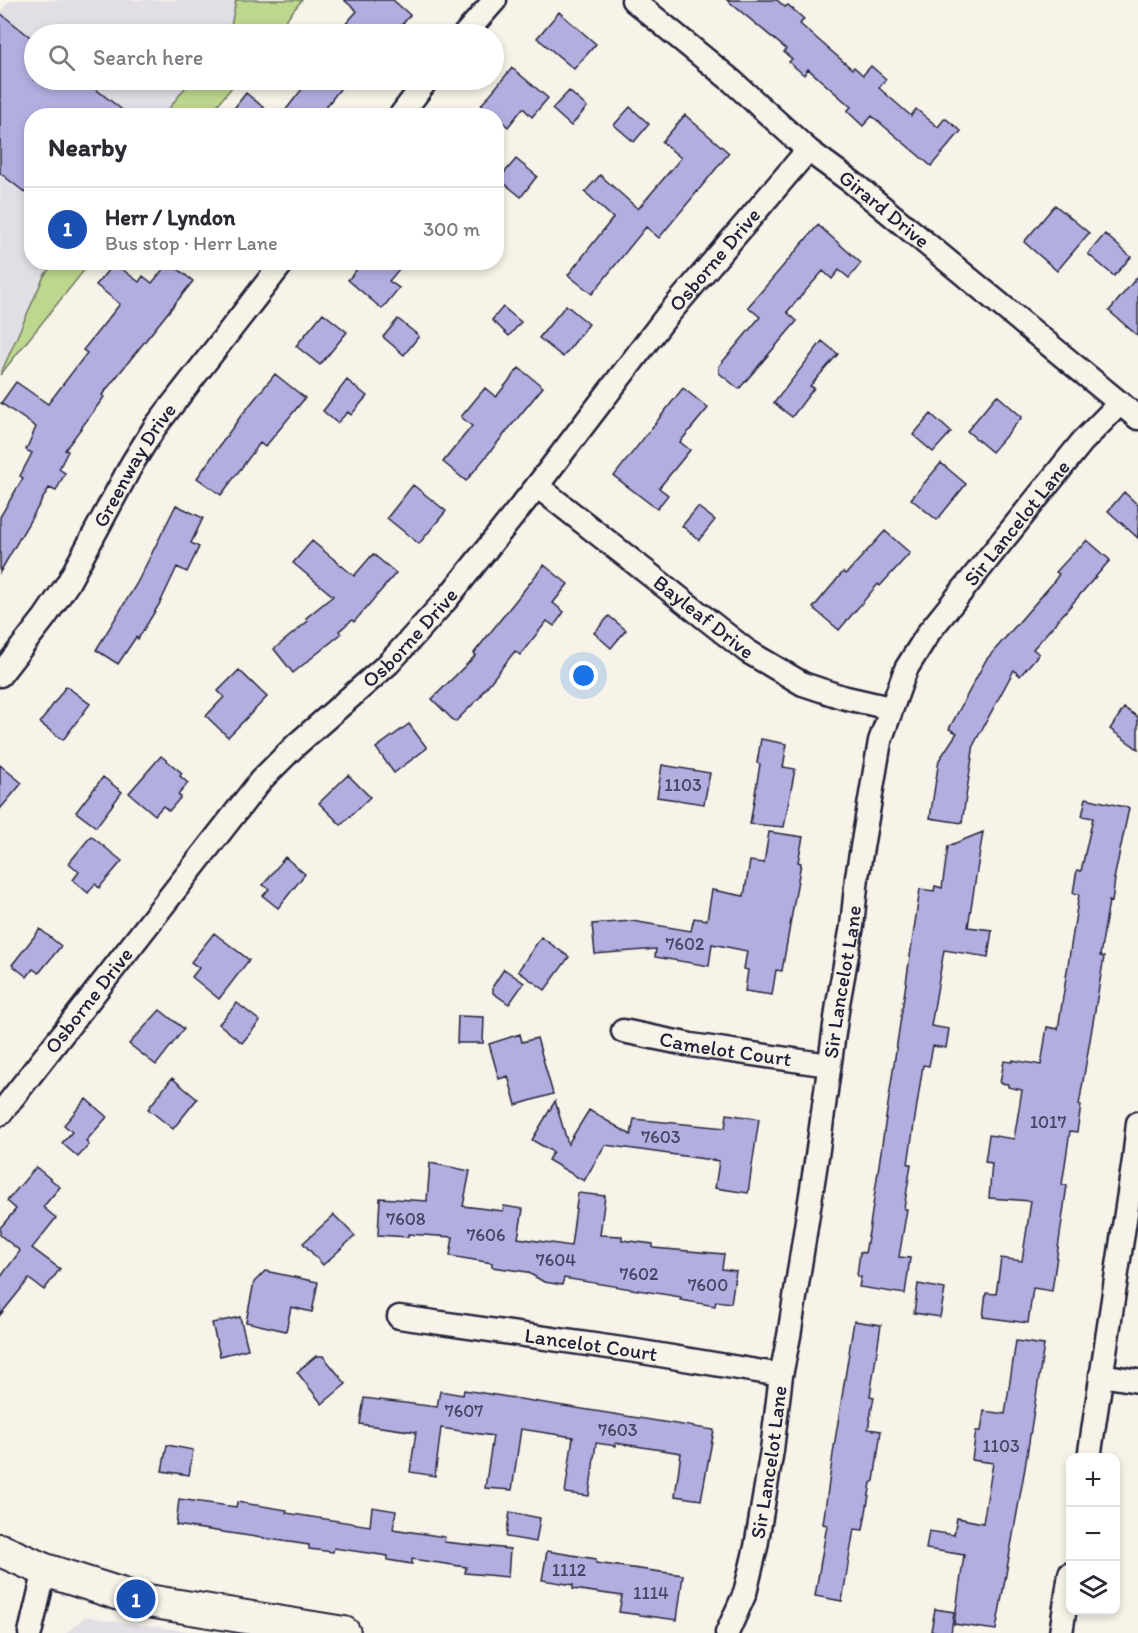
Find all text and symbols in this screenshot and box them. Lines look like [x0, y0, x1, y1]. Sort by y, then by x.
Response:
search box [24, 24, 504, 90]
icon: search [45, 41, 78, 74]
text: Search here [93, 44, 203, 71]
text: Nearby [48, 131, 127, 163]
street label: Girard Drive [834, 164, 935, 253]
street label: Osborne Drive [663, 202, 765, 316]
text: Herr / Lyndon [105, 204, 235, 231]
text: 1 [63, 217, 72, 241]
text: 300 m [423, 217, 480, 241]
text: Bus stop · Herr Lane [105, 231, 278, 255]
street label: Greenway Drive [87, 397, 181, 531]
street label: Sir Lancelot Lane [958, 455, 1075, 591]
street label: Bayleaf Drive [649, 569, 758, 664]
street label: Osborne Drive [357, 583, 463, 693]
your location [569, 661, 598, 690]
house number: 1103 [664, 774, 702, 796]
street label: Sir Lancelot Lane [818, 904, 866, 1060]
house number: 7602 [665, 933, 705, 955]
street label: Osborne Drive [39, 942, 138, 1058]
street label: Camelot Court [657, 1026, 793, 1071]
house number: 1017 [1030, 1111, 1066, 1133]
house number: 7603 [641, 1126, 681, 1148]
house number: 7608 [386, 1208, 426, 1230]
house number: 7606 [466, 1224, 506, 1246]
house number: 7604 [536, 1249, 576, 1271]
house number: 7602 [619, 1263, 659, 1285]
house number: 7600 [688, 1274, 728, 1296]
street label: Lancelot Court [523, 1322, 659, 1366]
street label: Sir Lancelot Lane [745, 1384, 792, 1541]
house number: 7607 [445, 1400, 483, 1422]
house number: 7603 [598, 1419, 638, 1441]
house number: 1103 [982, 1435, 1020, 1457]
map controls [1066, 1453, 1120, 1615]
button: + [1066, 1453, 1120, 1507]
button: − [1066, 1507, 1120, 1561]
house number: 1112 [552, 1559, 587, 1581]
button: layers [1066, 1561, 1120, 1615]
pin: 1 [116, 1576, 156, 1622]
house number: 1114 [633, 1582, 669, 1604]

